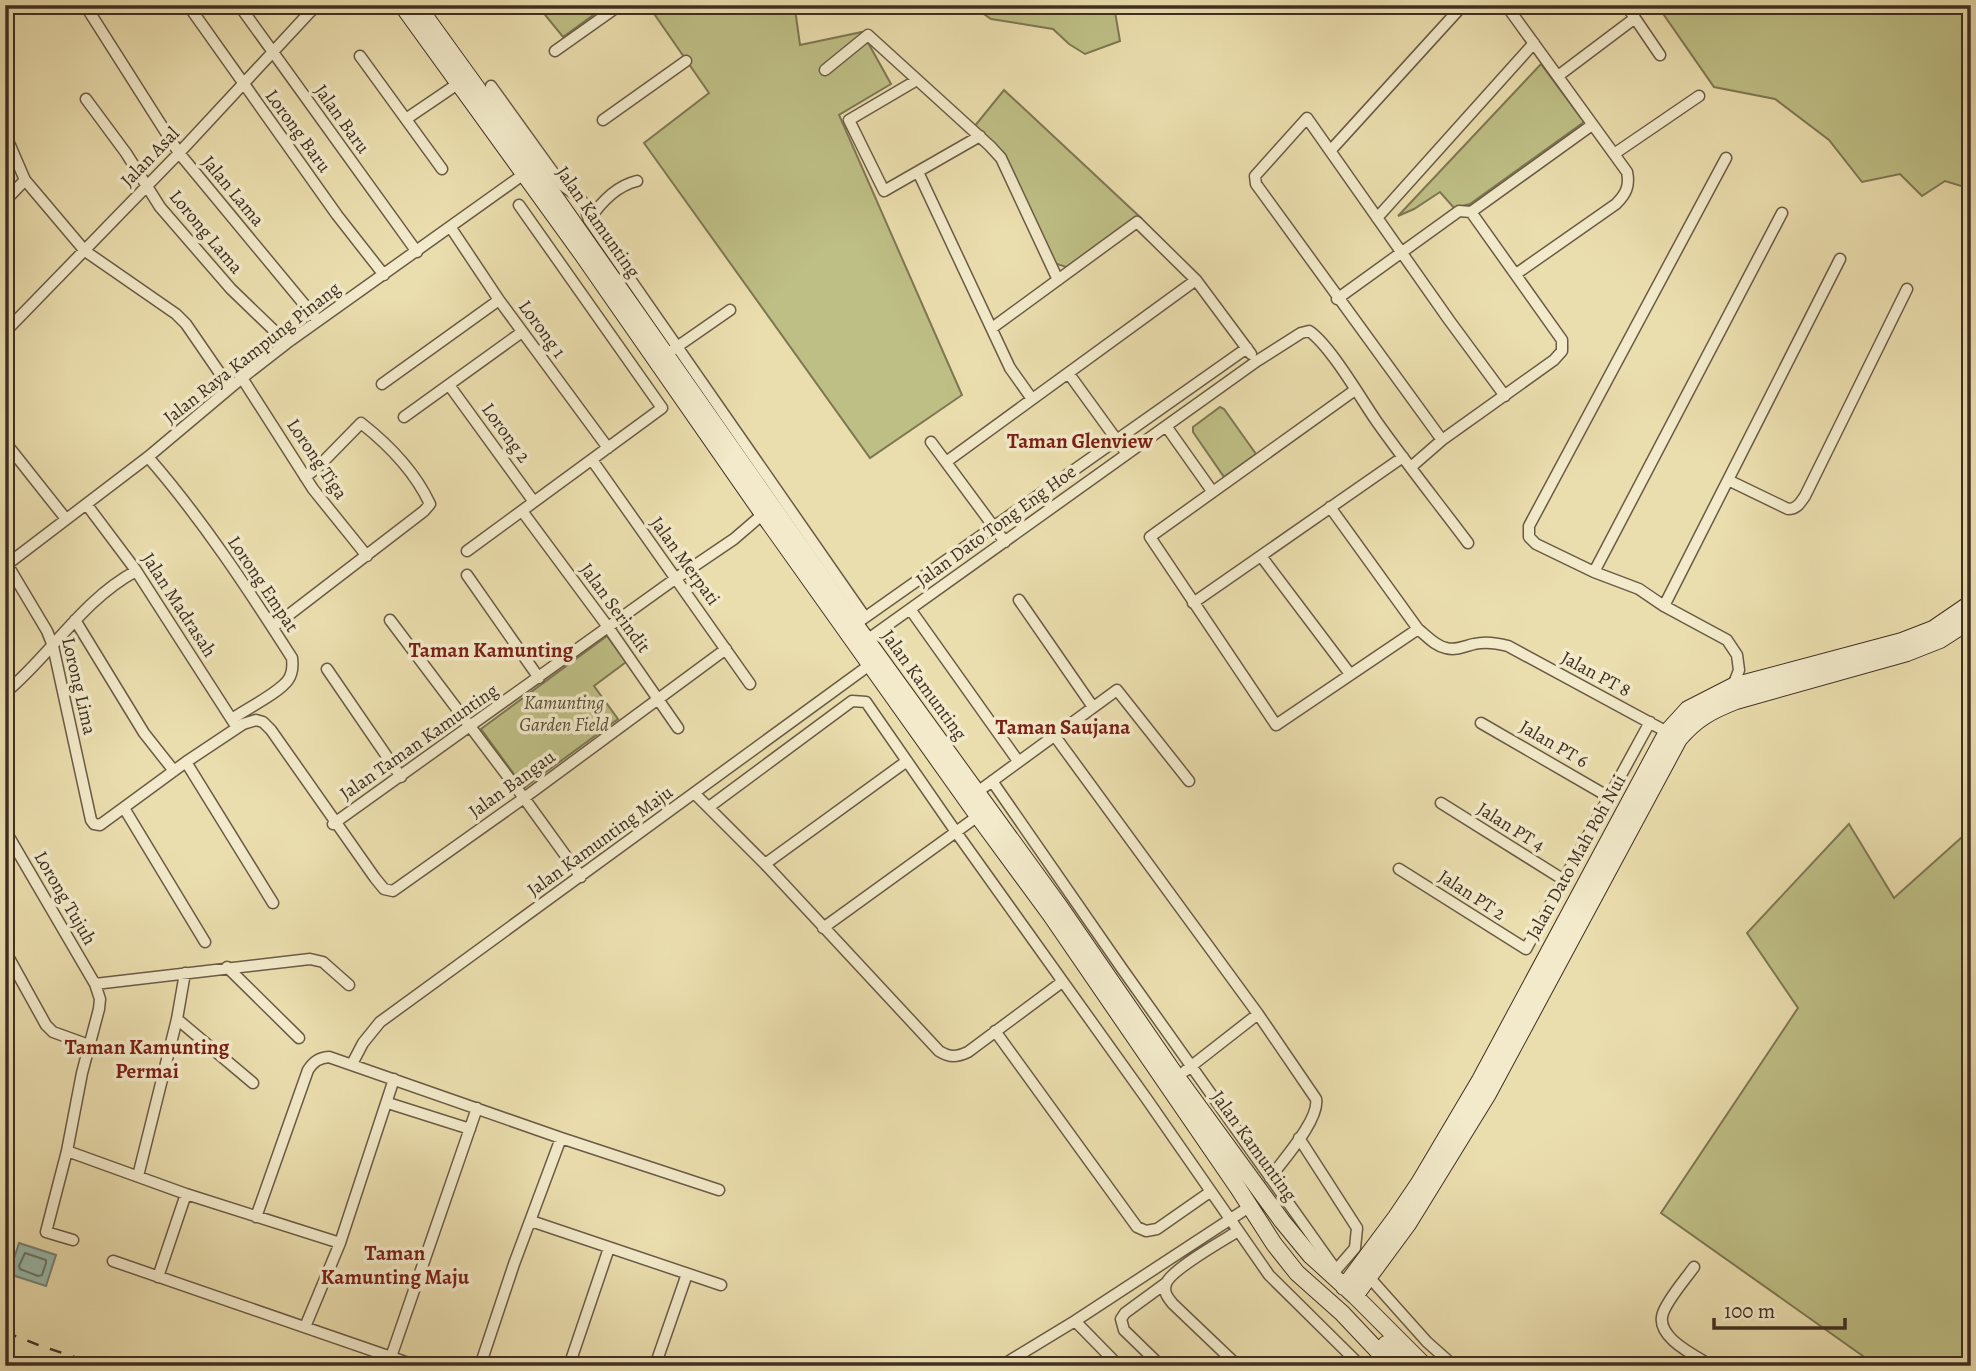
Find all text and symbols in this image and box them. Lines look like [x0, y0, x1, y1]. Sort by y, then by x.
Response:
street label: Jalan Baru [308, 79, 376, 160]
street label: Lorong Baru [259, 84, 337, 178]
street label: Jalan Asal [115, 121, 185, 193]
street label: Jalan Lama [196, 150, 270, 232]
street label: Jalan Kamunting [550, 161, 646, 283]
street label: Lorong Lama [163, 184, 249, 280]
street label: Jalan Raya Kampung Pinang [158, 275, 346, 430]
street label: Lorong 1 [512, 295, 572, 364]
street label: Lorong 2 [475, 398, 537, 468]
street label: Lorong Tiga [280, 413, 354, 505]
district label: Taman Glenview [1007, 427, 1153, 455]
street label: Jalan Dato Tong Eng Hoe [910, 459, 1082, 593]
street label: Jalan Merpati [644, 511, 726, 611]
street label: Lorong Empat [221, 531, 305, 637]
street label: Jalan Madrasah [135, 548, 223, 662]
street label: Jalan Serindit [574, 558, 656, 658]
street label: Jalan Kamunting [875, 624, 973, 746]
street label: Lorong Lima [55, 635, 103, 737]
district label: Taman Kamunting [409, 636, 574, 664]
street label: Jalan PT 8 [1556, 645, 1636, 703]
street label: Jalan Taman Kamunting [335, 677, 504, 807]
park label: Kamunting Garden Field [519, 690, 609, 738]
district label: Taman Saujana [996, 713, 1131, 741]
street label: Jalan PT 6 [1515, 714, 1593, 774]
street label: Jalan Bangau [463, 743, 561, 824]
street label: Jalan Dato Mah Poh Nui [1520, 770, 1632, 944]
street label: Jalan Kamunting Maju [522, 779, 679, 903]
street label: Jalan PT 4 [1472, 796, 1550, 858]
street label: Lorong Tujuh [28, 846, 102, 950]
street label: Jalan PT 2 [1433, 863, 1511, 927]
district label: Taman Kamunting Permai [65, 1033, 230, 1085]
street label: Jalan Kamunting [1205, 1085, 1303, 1207]
district label: Taman Kamunting Maju [321, 1239, 470, 1291]
scale bar [1714, 1287, 1845, 1331]
text: 100 m [1724, 1297, 1775, 1325]

